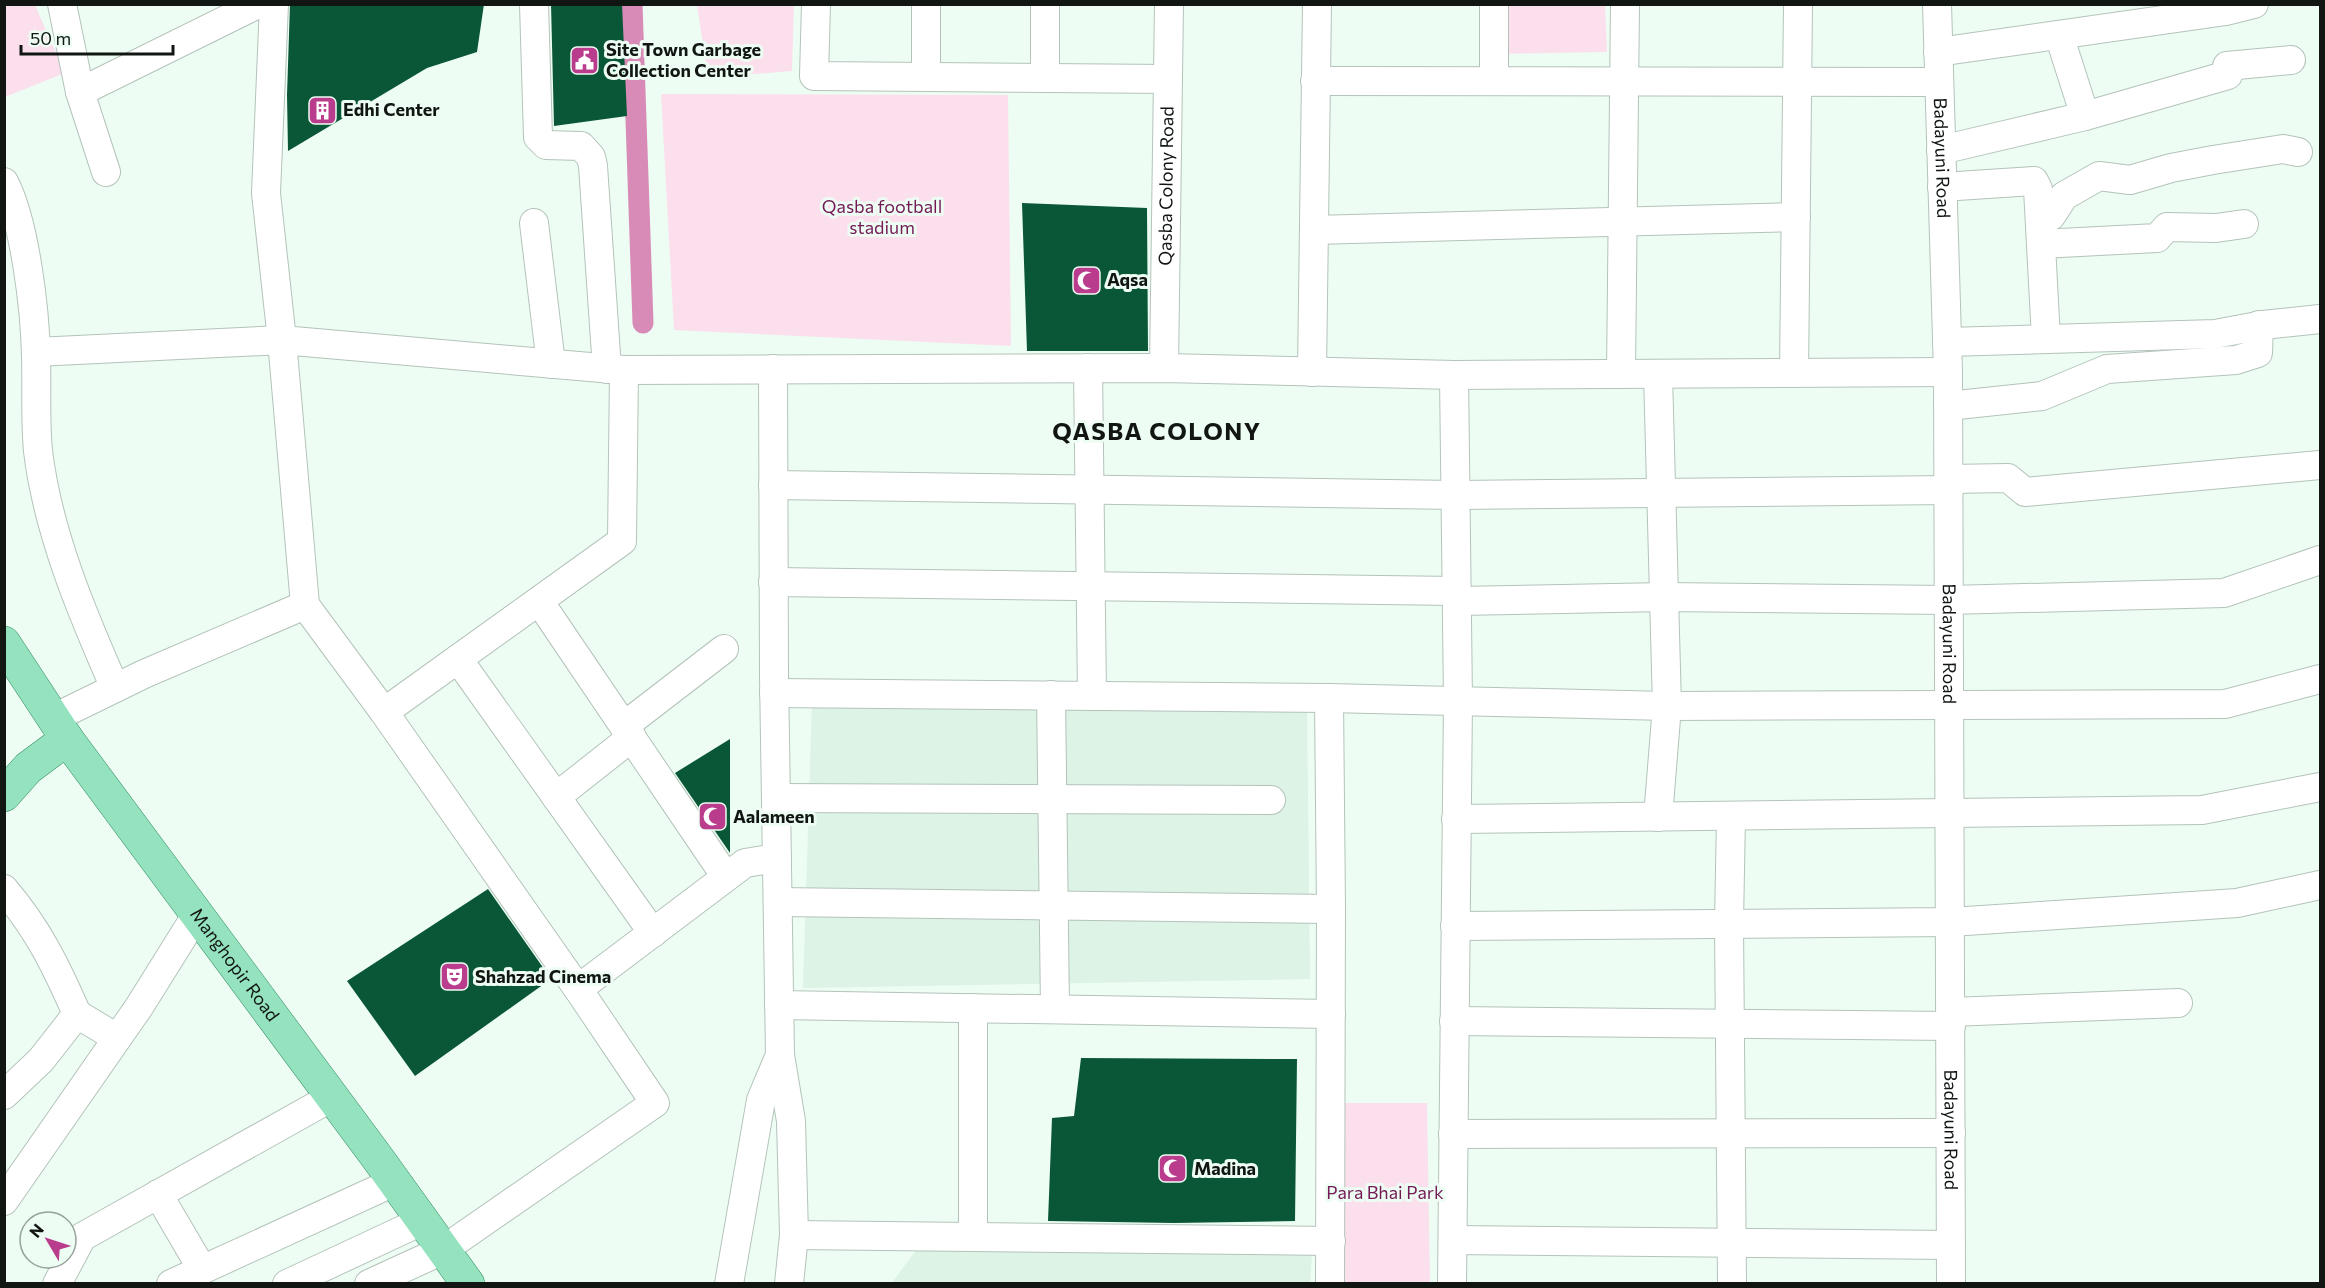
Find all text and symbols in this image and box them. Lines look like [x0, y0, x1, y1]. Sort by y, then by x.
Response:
scale bar [21, 18, 172, 56]
text: 50 m [30, 27, 71, 49]
place label: Site Town Garbage Collection Center [606, 38, 761, 81]
public building icon: Site Town Garbage Collection Center [569, 44, 601, 76]
building icon: Edhi Center [306, 94, 338, 126]
street label: Badayuni Road [1930, 97, 1955, 218]
place label: Edhi Center [343, 98, 440, 120]
street label: Qasba Colony Road [1153, 106, 1178, 266]
park label: Qasba football stadium [822, 195, 942, 238]
mosque icon: Aqsa [1070, 264, 1102, 296]
place label: Aqsa [1107, 268, 1148, 290]
district label: QASBA COLONY [1052, 416, 1262, 445]
street label: Badayuni Road [1939, 584, 1961, 704]
mosque icon: Aalameen [696, 801, 728, 833]
place label: Aalameen [733, 805, 815, 827]
street label: Manghopir Road [186, 903, 284, 1025]
theatre icon: Shahzad Cinema [438, 961, 470, 993]
place label: Shahzad Cinema [475, 965, 611, 987]
street label: Badayuni Road [1940, 1070, 1963, 1190]
mosque icon: Madina [1157, 1153, 1189, 1185]
place label: Madina [1194, 1157, 1256, 1179]
park label: Para Bhai Park [1326, 1181, 1444, 1203]
north arrow [18, 1210, 78, 1270]
text: N [25, 1220, 47, 1241]

